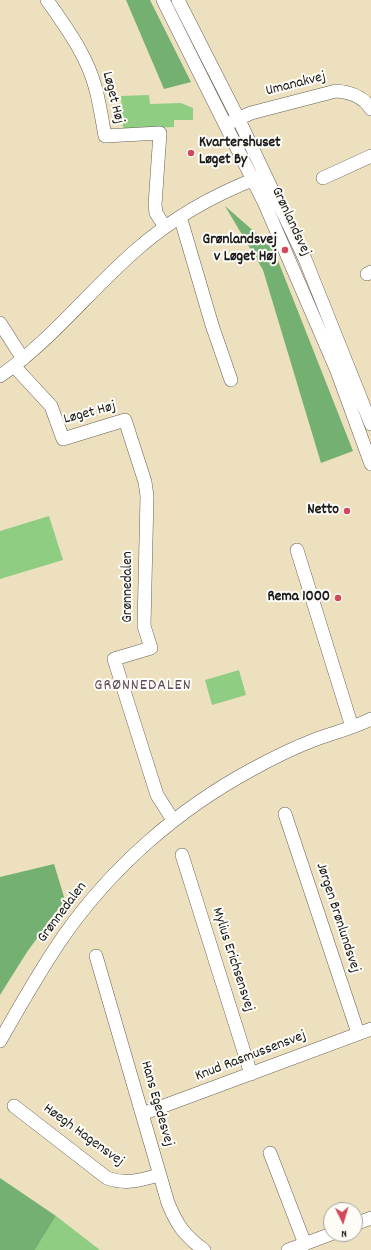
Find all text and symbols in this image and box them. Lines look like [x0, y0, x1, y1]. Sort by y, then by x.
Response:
street label: Umanakvej [264, 69, 328, 101]
street label: Løget Høj [97, 70, 127, 126]
place label: Kvartershuset Løget By [199, 135, 281, 170]
marker: Kvartershuset Løget By [186, 148, 196, 158]
street label: Grønlandsvej [266, 184, 314, 260]
place label: Grønlandsvej v Løget Høj [203, 232, 277, 267]
marker: Grønlandsvej v Løget Høj [280, 245, 290, 255]
street label: Løget Høj [62, 398, 118, 430]
place label: Netto [307, 502, 339, 520]
marker: Netto [342, 506, 352, 516]
street label: Grønnedalen [120, 551, 138, 623]
place label: Rema 1000 [268, 589, 330, 607]
marker: Rema 1000 [333, 593, 343, 603]
district label: GRØNNEDALEN [94, 677, 192, 697]
street label: Jørgen Brønlundsvej [311, 861, 363, 975]
street label: Grønnedalen [34, 879, 92, 947]
street label: Mylius Erichsensvej [207, 906, 257, 1014]
street label: Knud Rasmussensvej [193, 1028, 309, 1086]
street label: Hans Egedesvej [135, 1059, 177, 1149]
street label: Høegh Hagensvej [39, 1101, 127, 1171]
north arrow [323, 1202, 363, 1242]
text: N [341, 1225, 347, 1241]

